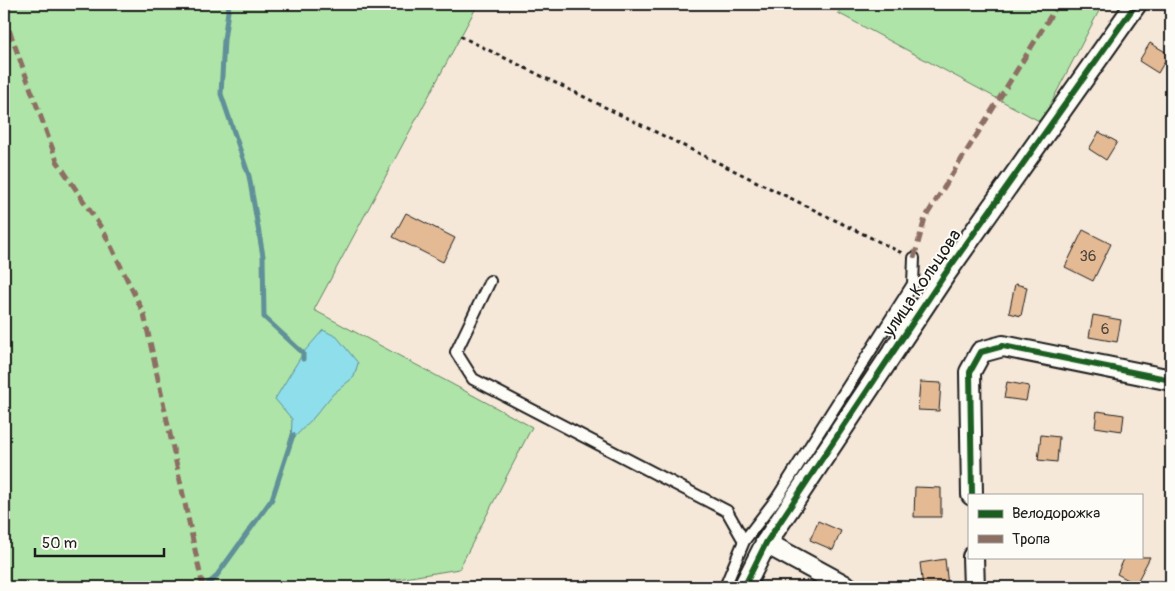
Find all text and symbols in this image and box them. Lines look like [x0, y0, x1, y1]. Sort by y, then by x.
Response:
street label: улица Кольцова [877, 225, 966, 342]
house number: 36 [1079, 247, 1097, 266]
house number: 6 [1101, 320, 1109, 339]
legend [968, 494, 1142, 558]
text: Велодорожка [1012, 504, 1100, 523]
scale bar [35, 526, 164, 558]
text: Тропа [1012, 530, 1050, 549]
text: 50 m [42, 534, 77, 553]

